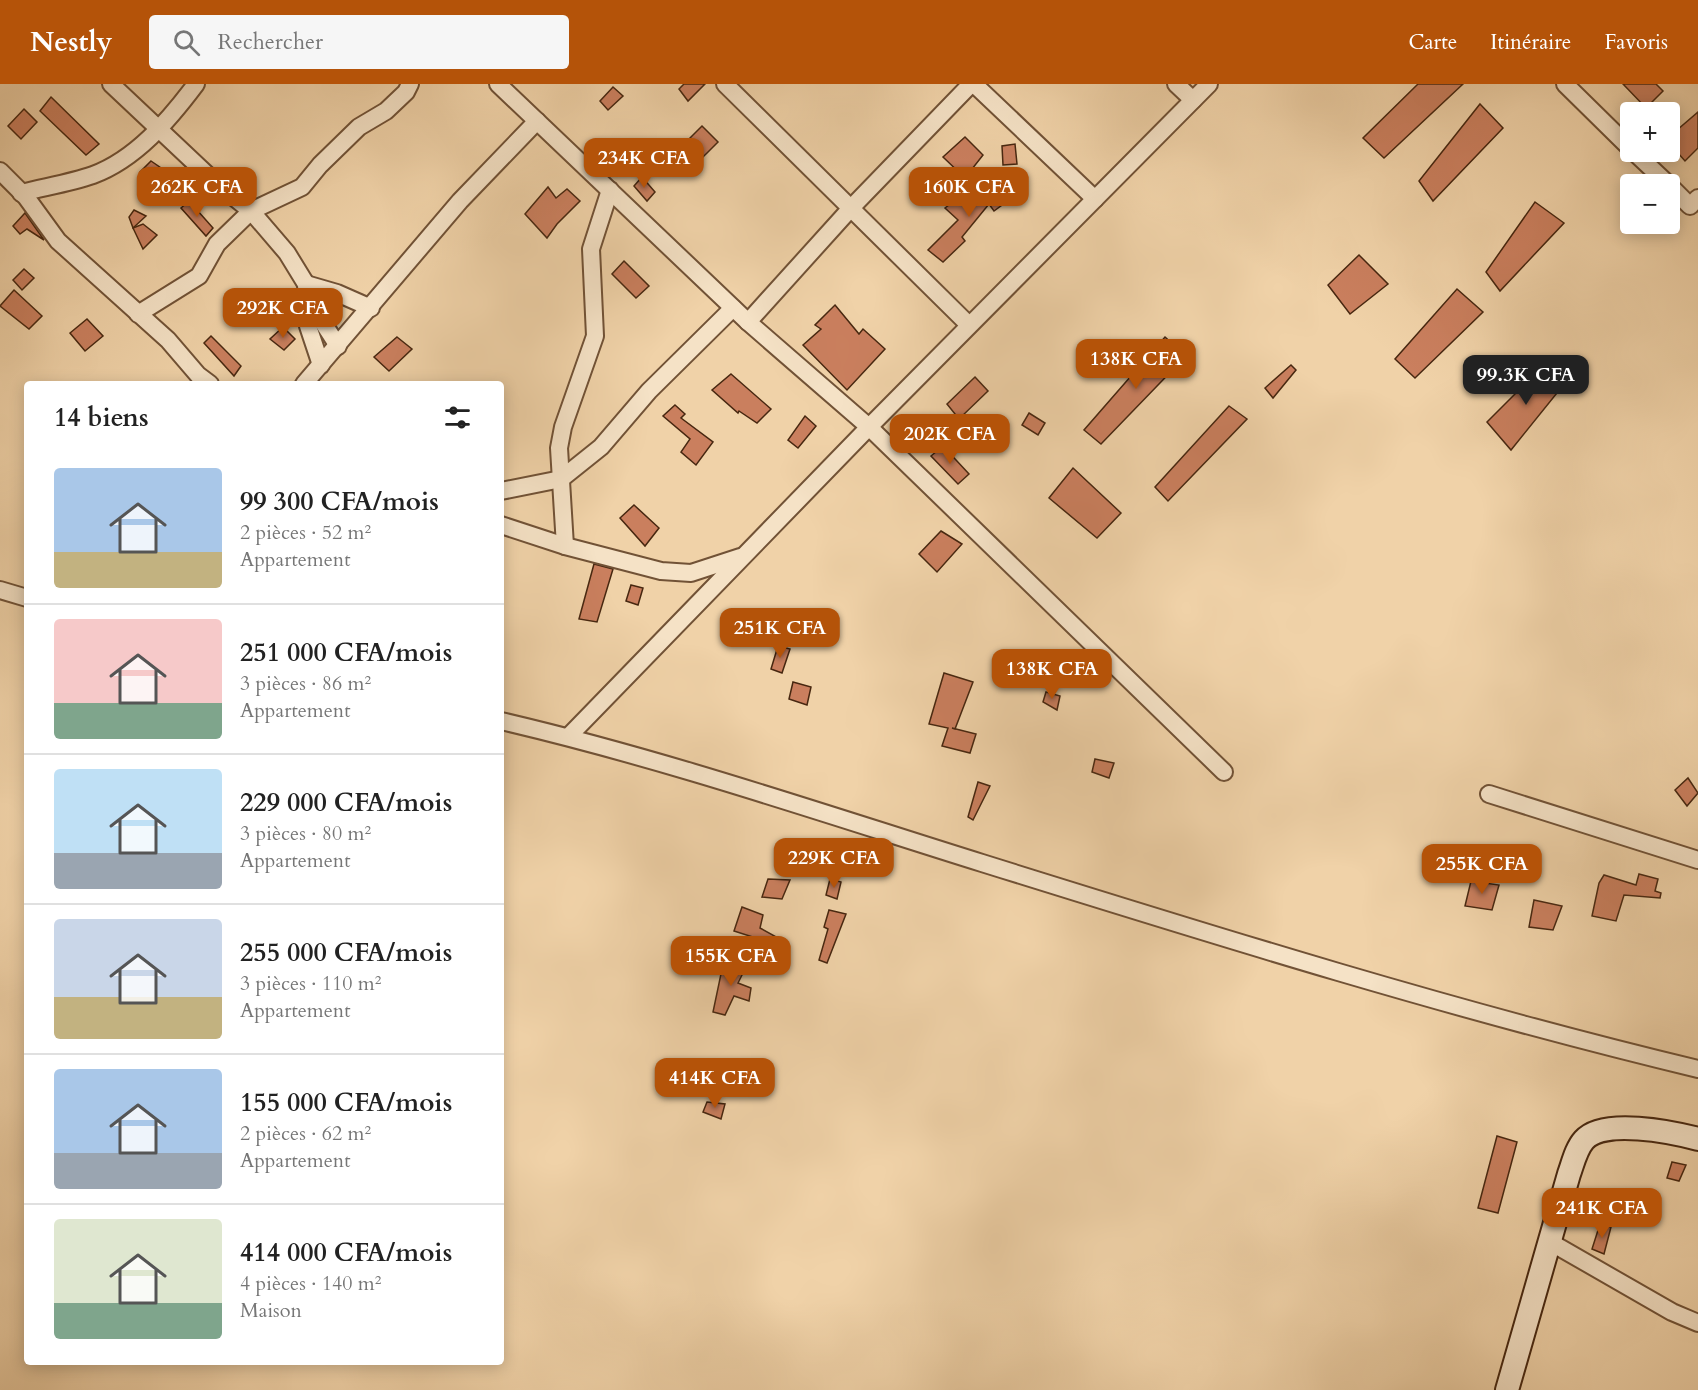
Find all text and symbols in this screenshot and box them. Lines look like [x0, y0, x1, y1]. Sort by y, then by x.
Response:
search box [149, 15, 569, 69]
text: Nestly [30, 23, 113, 61]
icon: search [170, 26, 203, 59]
text: Rechercher [218, 27, 323, 57]
text: Carte [1408, 28, 1457, 57]
text: Itinéraire [1490, 28, 1571, 57]
text: Favoris [1604, 28, 1668, 57]
map controls [1620, 102, 1680, 234]
button: + [1620, 102, 1680, 162]
pin: 234K CFA [582, 138, 706, 189]
text: 234K CFA [598, 144, 690, 171]
pin: 262K CFA [135, 167, 259, 218]
pin: 160K CFA [907, 167, 1031, 218]
text: 262K CFA [151, 173, 243, 200]
text: 160K CFA [923, 173, 1015, 200]
button: − [1620, 174, 1680, 234]
pin: 292K CFA [221, 288, 345, 339]
text: 292K CFA [237, 294, 329, 321]
pin: 138K CFA [1074, 339, 1198, 390]
text: 138K CFA [1090, 345, 1182, 372]
pin: 99.3K CFA [1457, 355, 1595, 406]
text: 99.3K CFA [1477, 361, 1575, 388]
text: 14 biens [54, 400, 149, 435]
icon: filters [441, 401, 474, 434]
pin: 202K CFA [888, 414, 1012, 465]
text: 202K CFA [904, 420, 996, 447]
text: 99 300 CFA/mois [240, 484, 439, 519]
icon: home [102, 492, 174, 564]
text: 2 pièces · 52 m² [240, 519, 371, 546]
text: Appartement [240, 546, 351, 573]
pin: 251K CFA [718, 608, 842, 659]
text: 251K CFA [734, 614, 826, 641]
text: 251 000 CFA/mois [240, 635, 452, 670]
icon: home [102, 643, 174, 715]
pin: 138K CFA [990, 649, 1114, 700]
text: 138K CFA [1006, 655, 1098, 682]
text: 3 pièces · 86 m² [240, 670, 371, 697]
text: Appartement [240, 697, 351, 724]
text: 229 000 CFA/mois [240, 785, 452, 820]
icon: home [102, 793, 174, 865]
text: 3 pièces · 80 m² [240, 820, 371, 847]
pin: 229K CFA [772, 838, 896, 889]
text: 229K CFA [788, 844, 880, 871]
pin: 255K CFA [1420, 844, 1544, 895]
text: Appartement [240, 847, 351, 874]
text: 255K CFA [1436, 850, 1528, 877]
text: 255 000 CFA/mois [240, 935, 452, 970]
pin: 155K CFA [669, 936, 793, 987]
text: 155K CFA [685, 942, 777, 969]
icon: home [102, 943, 174, 1015]
text: 3 pièces · 110 m² [240, 970, 381, 997]
text: Appartement [240, 997, 351, 1024]
pin: 414K CFA [653, 1058, 777, 1109]
text: 414K CFA [669, 1064, 761, 1091]
text: 155 000 CFA/mois [240, 1085, 452, 1120]
icon: home [102, 1093, 174, 1165]
text: 2 pièces · 62 m² [240, 1120, 371, 1147]
text: Appartement [240, 1147, 351, 1174]
pin: 241K CFA [1540, 1188, 1664, 1239]
text: 241K CFA [1556, 1194, 1648, 1221]
text: 414 000 CFA/mois [240, 1235, 452, 1270]
icon: home [102, 1243, 174, 1315]
text: 4 pièces · 140 m² [240, 1270, 381, 1297]
text: Maison [240, 1297, 302, 1324]

